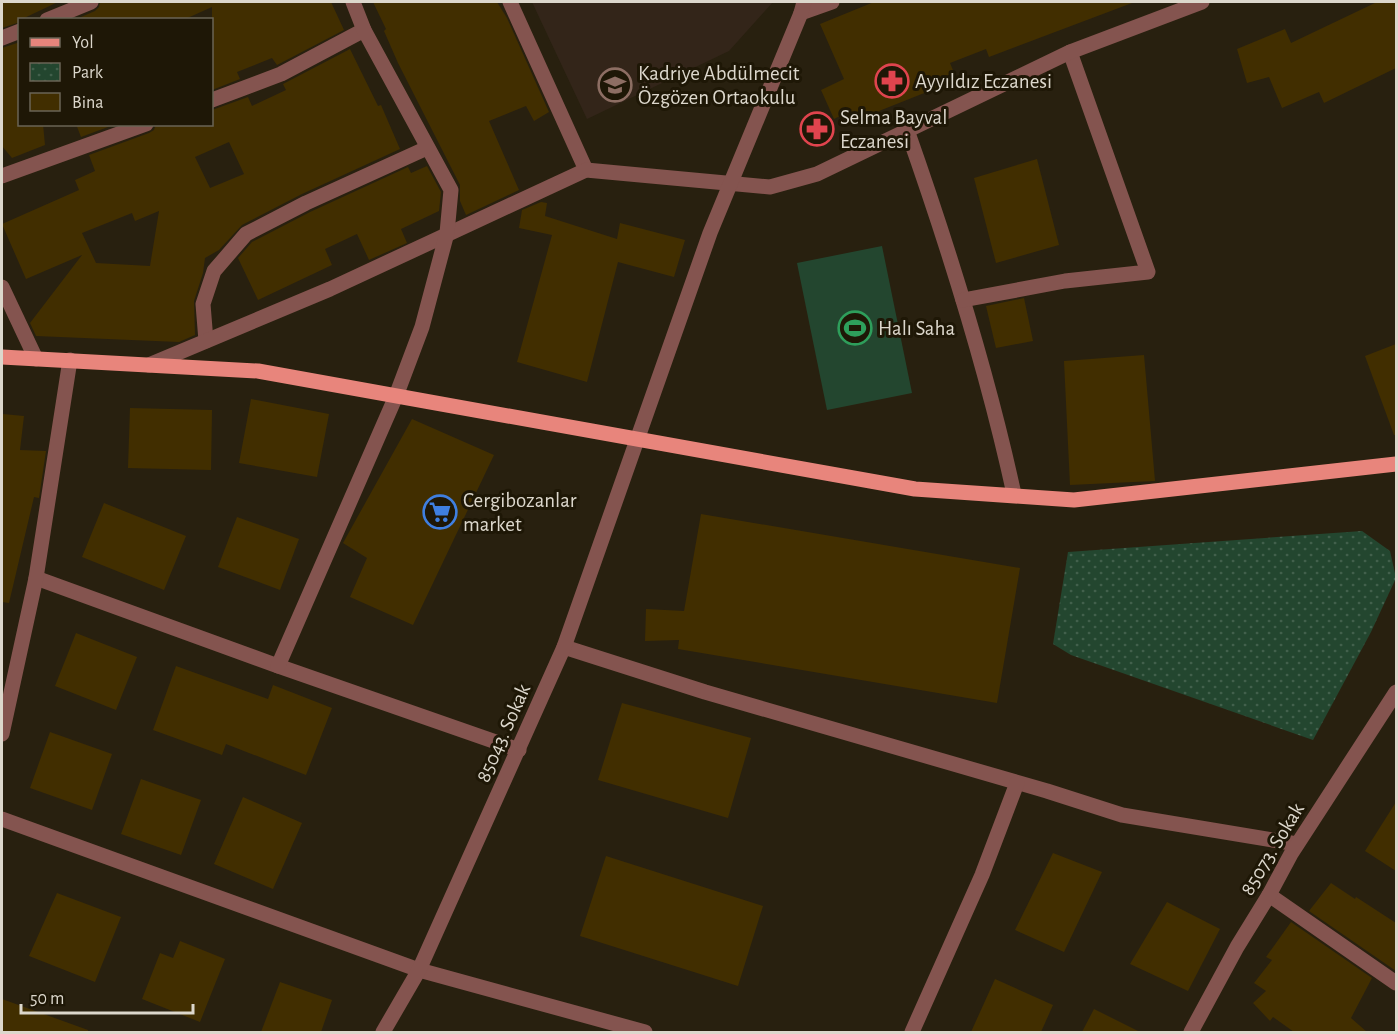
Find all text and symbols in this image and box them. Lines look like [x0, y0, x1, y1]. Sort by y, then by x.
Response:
legend [18, 18, 213, 126]
text: Yol [72, 34, 94, 52]
place label: Kadriye Abdülmecit Özgözen Ortaokulu [638, 63, 800, 108]
pharmacy icon: Ayyıldız Eczanesi [874, 63, 910, 99]
text: Park [72, 64, 104, 82]
school or university icon: Kadriye Abdülmecit Özgözen Ortaokulu [597, 67, 633, 103]
place label: Ayyıldız Eczanesi [915, 71, 1052, 92]
text: Bina [72, 94, 104, 112]
place label: Selma Bayval Eczanesi [840, 107, 947, 152]
pharmacy icon: Selma Bayval Eczanesi [799, 111, 835, 147]
sports icon: Halı Saha [837, 310, 873, 346]
place label: Halı Saha [878, 318, 955, 339]
place label: Cergibozanlar market [463, 490, 577, 535]
supermarket icon: Cergibozanlar market [422, 494, 458, 530]
street label: 85043. Sokak [472, 681, 535, 785]
street label: 85073. Sokak [1237, 799, 1308, 899]
scale bar [21, 977, 194, 1015]
text: 50 m [30, 990, 64, 1008]

